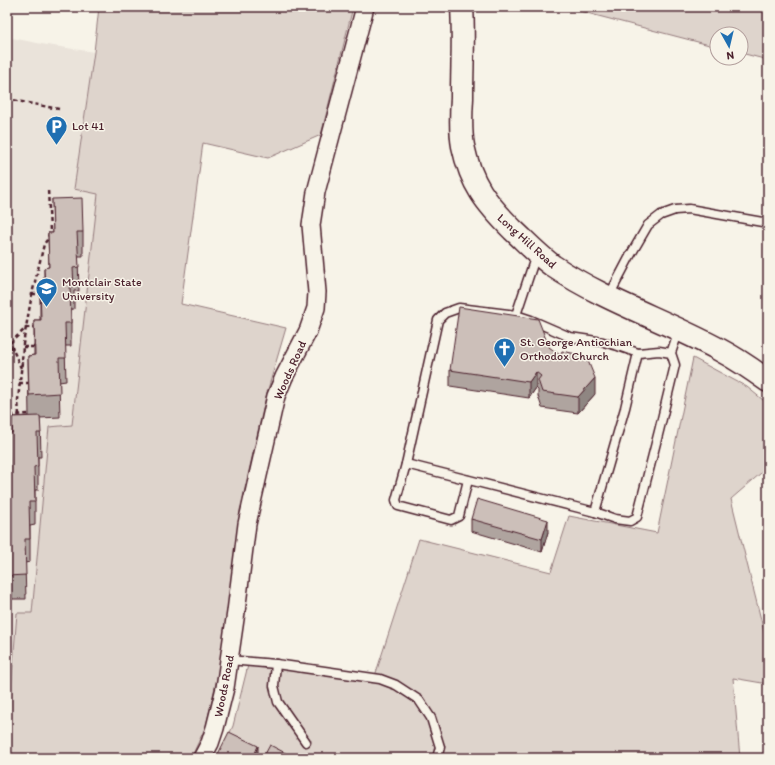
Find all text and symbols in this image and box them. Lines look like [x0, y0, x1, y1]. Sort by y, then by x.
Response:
north arrow [709, 26, 749, 66]
text: N [726, 48, 735, 62]
parking icon: Lot 41 [43, 113, 69, 146]
place label: Lot 41 [72, 119, 105, 133]
street label: Long Hill Road [495, 211, 560, 272]
place label: Montclair State University [62, 275, 142, 303]
school or university icon: Montclair State University [33, 276, 59, 309]
place label: St. George Antiochian Orthodox Church [520, 335, 633, 363]
church icon: St. George Antiochian Orthodox Church [492, 336, 518, 369]
street label: Woods Road [271, 338, 309, 402]
street label: Woods Road [211, 653, 237, 718]

